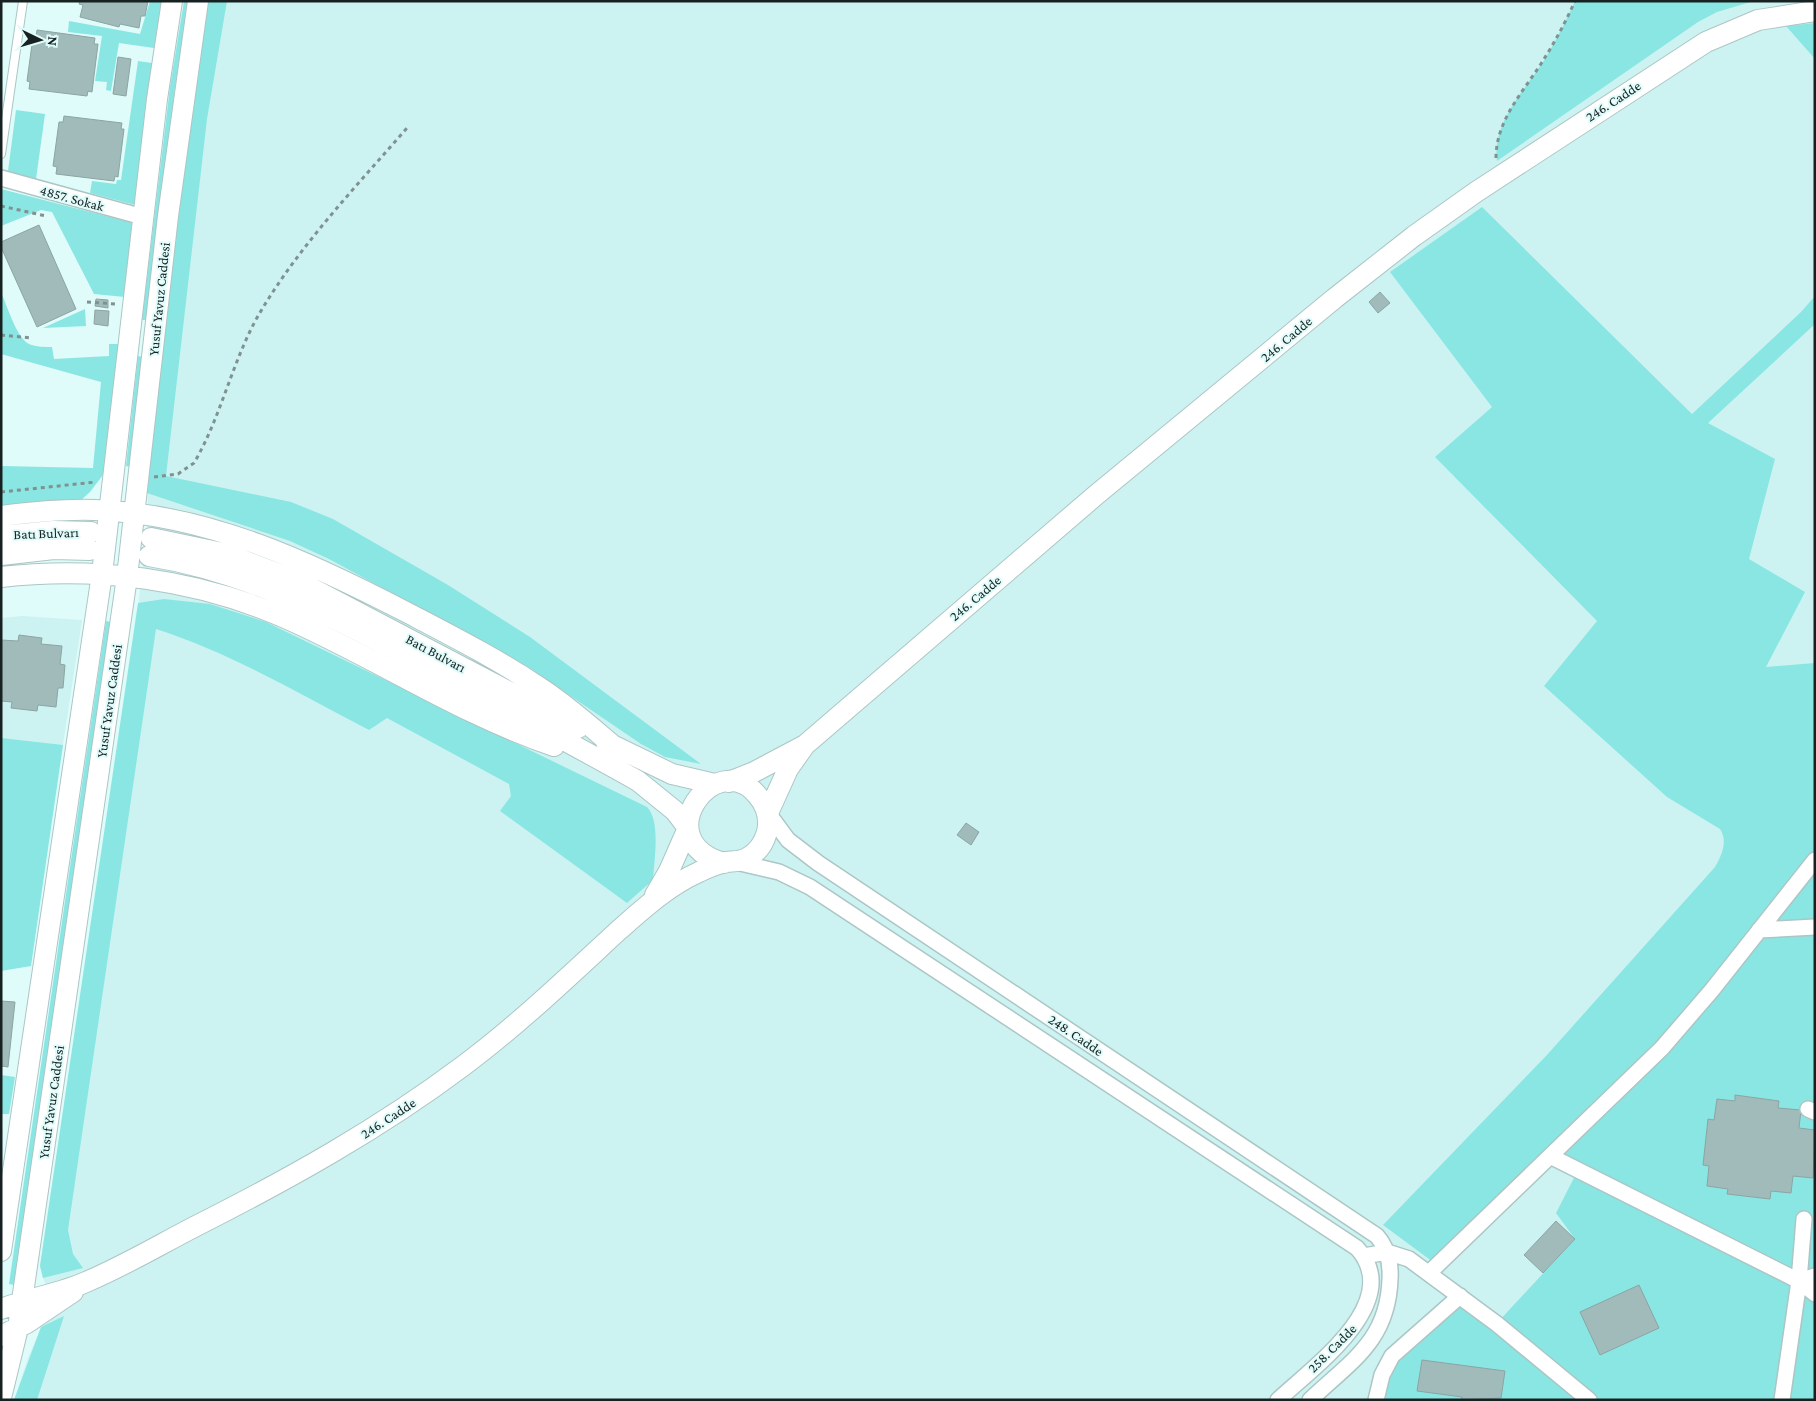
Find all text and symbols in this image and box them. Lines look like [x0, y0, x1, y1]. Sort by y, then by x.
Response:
north arrow [15, 15, 65, 65]
text: N [45, 36, 61, 47]
street label: 246. Cadde [1583, 77, 1643, 125]
street label: 4857. Sokak [38, 182, 106, 214]
street label: Yusuf Yavuz Caddesi [145, 241, 173, 357]
street label: 246. Cadde [1257, 313, 1315, 365]
street label: Batı Bulvarı [13, 524, 79, 542]
street label: 246. Cadde [946, 572, 1004, 624]
street label: Batı Bulvarı [403, 631, 469, 676]
street label: Yusuf Yavuz Caddesi [93, 643, 125, 759]
street label: 248. Cadde [1046, 1011, 1106, 1059]
street label: Yusuf Yavuz Caddesi [35, 1044, 67, 1160]
street label: 246. Cadde [358, 1094, 418, 1142]
street label: 258. Cadde [1304, 1320, 1360, 1376]

